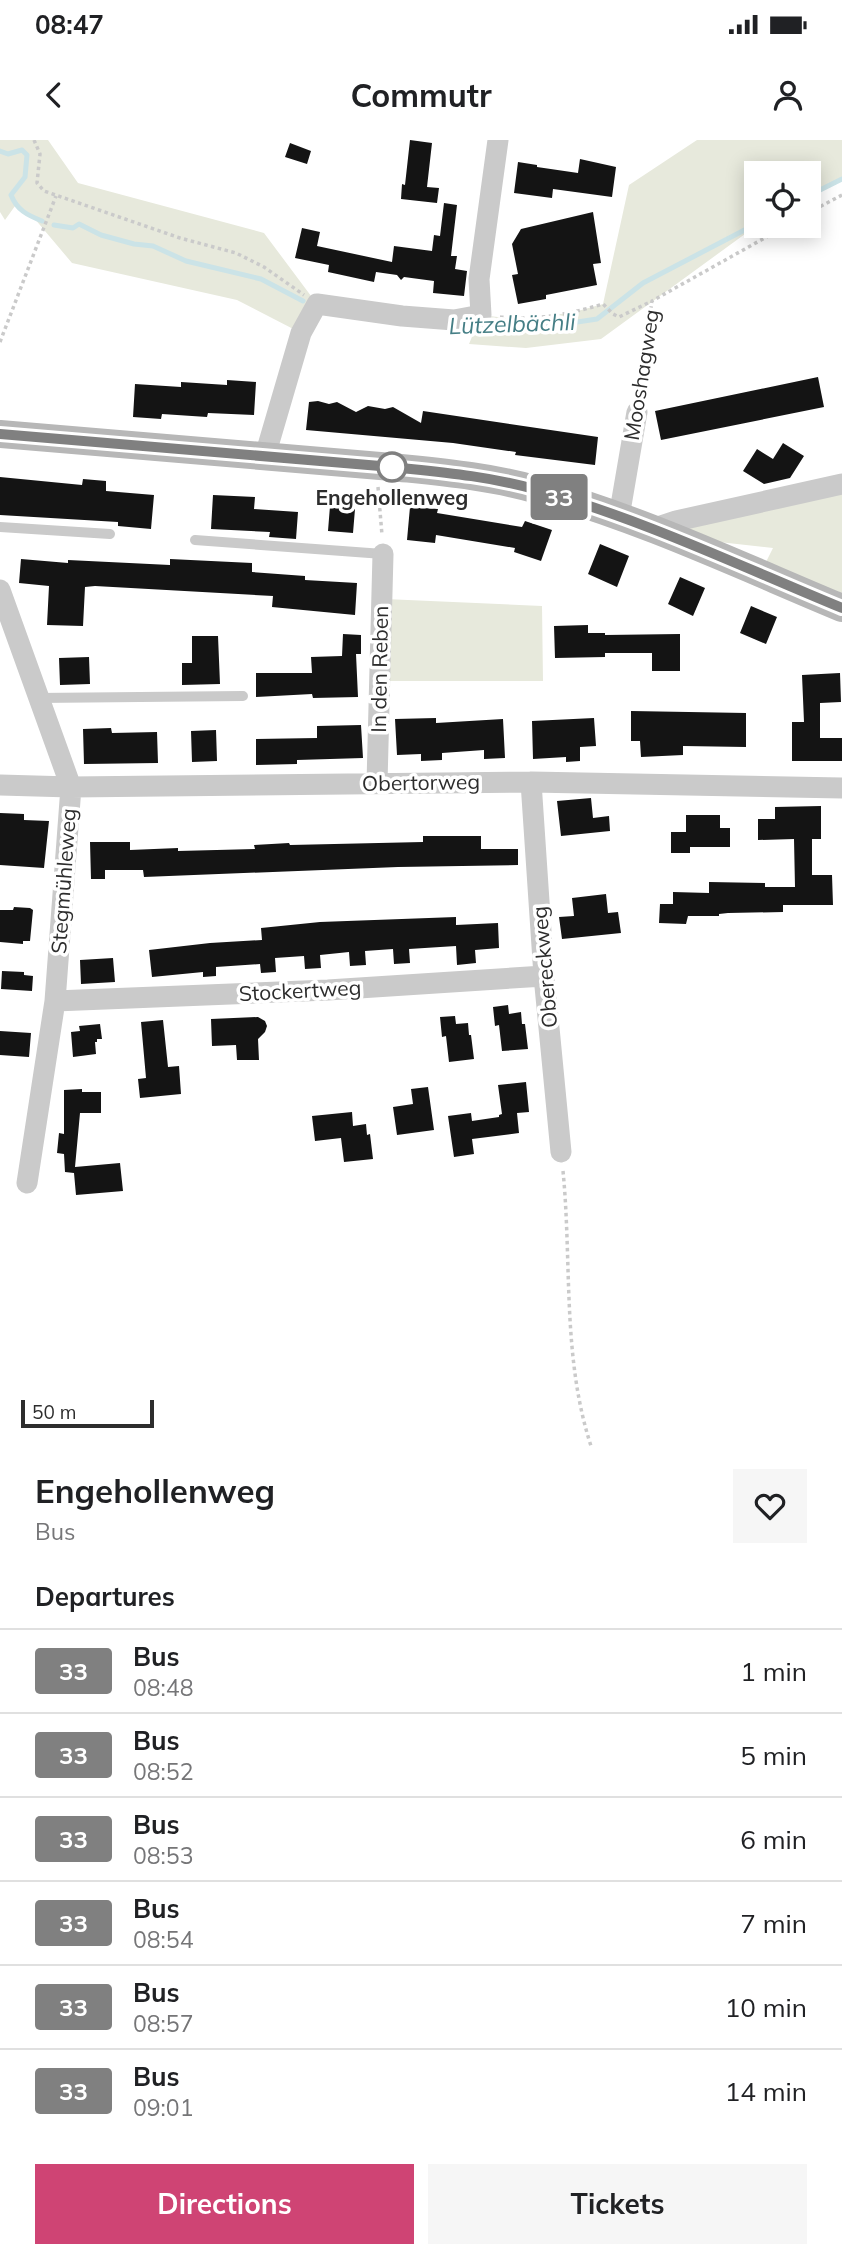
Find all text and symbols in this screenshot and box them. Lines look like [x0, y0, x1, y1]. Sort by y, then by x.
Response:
text: 08:47 [35, 8, 104, 41]
text: Commutr [350, 75, 492, 115]
icon: back [35, 76, 73, 114]
icon: person [769, 76, 807, 114]
map controls [744, 161, 821, 238]
button: locate [744, 161, 821, 238]
water label: Lützelbächli [448, 307, 576, 340]
street label: Mooshagweg [618, 308, 664, 442]
marker: Engehollenweg [377, 452, 407, 482]
line badge: 33 [528, 474, 590, 520]
text: 33 [545, 482, 573, 512]
place label: Engehollenweg [316, 484, 468, 510]
street label: In den Reben [365, 605, 393, 733]
street label: Obertorweg [362, 768, 480, 796]
street label: Stegmühleweg [45, 807, 81, 955]
street label: Obereckweg [526, 905, 562, 1029]
street label: Stockertweg [238, 974, 362, 1006]
scale bar [21, 1397, 154, 1429]
text: 50 m [32, 1400, 76, 1424]
button: heart [733, 1469, 807, 1543]
text: Engehollenweg [35, 1470, 275, 1511]
text: Bus [35, 1517, 75, 1546]
text: Departures [35, 1580, 175, 1613]
text: Bus [133, 1640, 179, 1673]
text: 1 min [740, 1655, 807, 1688]
text: 33 [59, 1656, 88, 1686]
text: 08:48 [133, 1673, 193, 1702]
text: Bus [133, 1724, 179, 1757]
text: 5 min [740, 1739, 807, 1772]
text: 33 [59, 1740, 88, 1770]
text: 08:52 [133, 1757, 193, 1786]
text: Bus [133, 1808, 179, 1841]
text: 6 min [740, 1823, 807, 1856]
text: 33 [59, 1824, 88, 1854]
text: 08:53 [133, 1841, 193, 1870]
text: Bus [133, 1892, 179, 1925]
text: 7 min [740, 1907, 807, 1940]
text: 33 [59, 1908, 88, 1938]
text: 08:54 [133, 1925, 193, 1954]
text: Bus [133, 1976, 179, 2009]
text: 10 min [725, 1991, 807, 2024]
text: 33 [59, 1992, 88, 2022]
text: 08:57 [133, 2009, 193, 2038]
text: Bus [133, 2060, 179, 2093]
text: 14 min [725, 2075, 807, 2108]
text: 33 [59, 2076, 88, 2106]
text: 09:01 [133, 2093, 193, 2122]
button: Directions [35, 2164, 414, 2244]
button: Tickets [428, 2164, 807, 2244]

